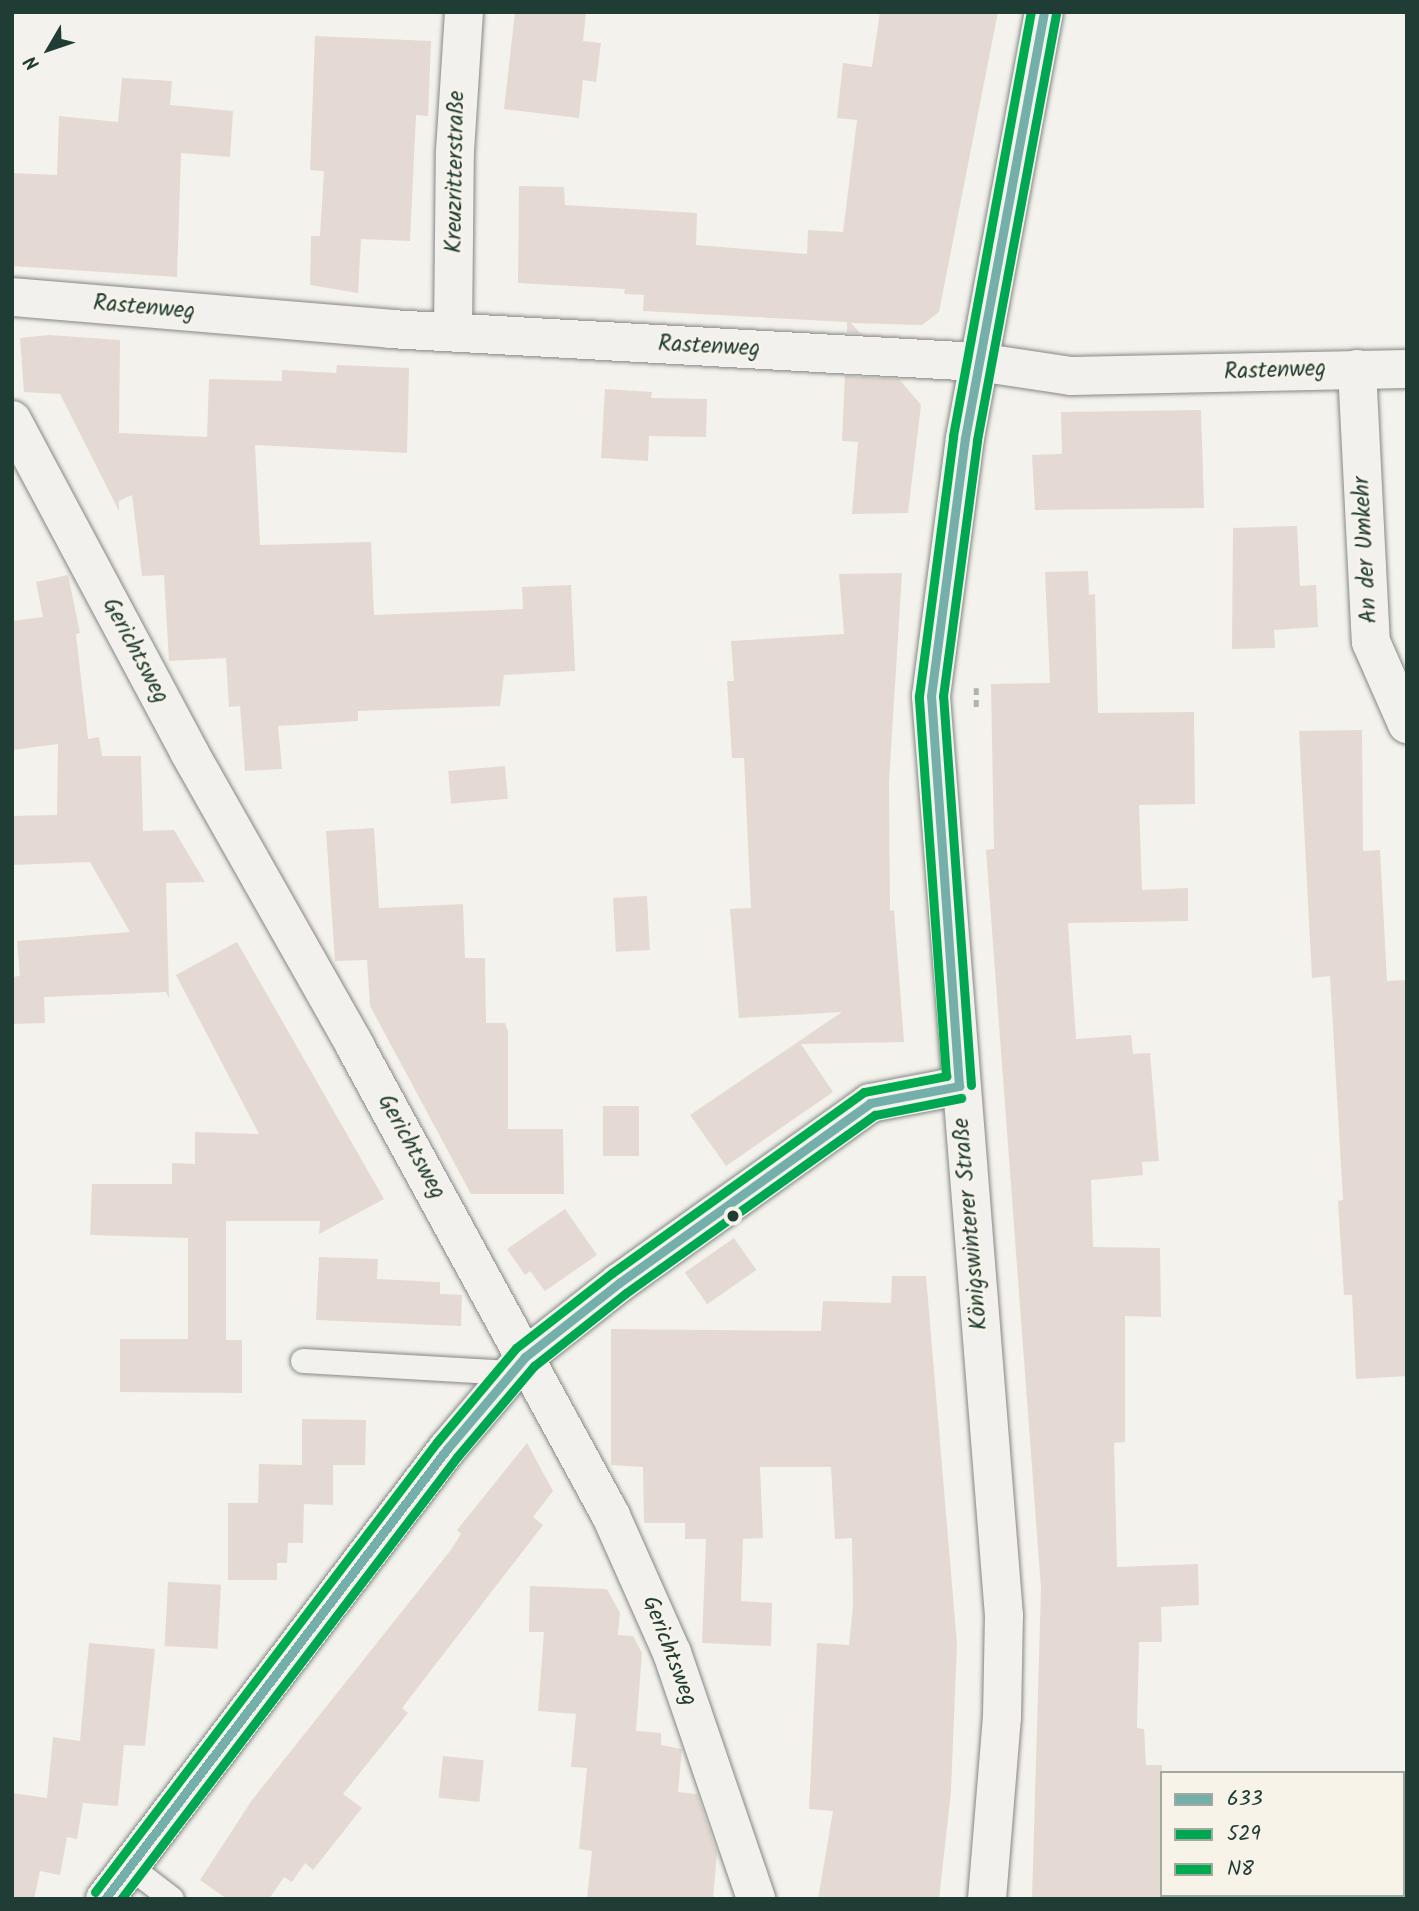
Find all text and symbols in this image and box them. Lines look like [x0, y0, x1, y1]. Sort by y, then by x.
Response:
north arrow [14, 14, 84, 84]
text: N [17, 48, 48, 76]
street label: Kreuzritterstraße [441, 91, 471, 253]
street label: Rastenweg [92, 290, 196, 326]
street label: Rastenweg [657, 331, 761, 363]
street label: Rastenweg [1223, 355, 1327, 387]
street label: An der Umkehr [1348, 476, 1384, 624]
street label: Gerichtsweg [96, 594, 174, 708]
street label: Gerichtsweg [371, 1090, 451, 1204]
street label: Königswinterer Straße [948, 1117, 994, 1331]
unlabelled marker [726, 1209, 740, 1223]
street label: Gerichtsweg [635, 1592, 703, 1710]
legend [1160, 1771, 1405, 1897]
text: 633 [1227, 1783, 1263, 1816]
text: 529 [1227, 1818, 1261, 1851]
text: N8 [1227, 1853, 1254, 1886]

